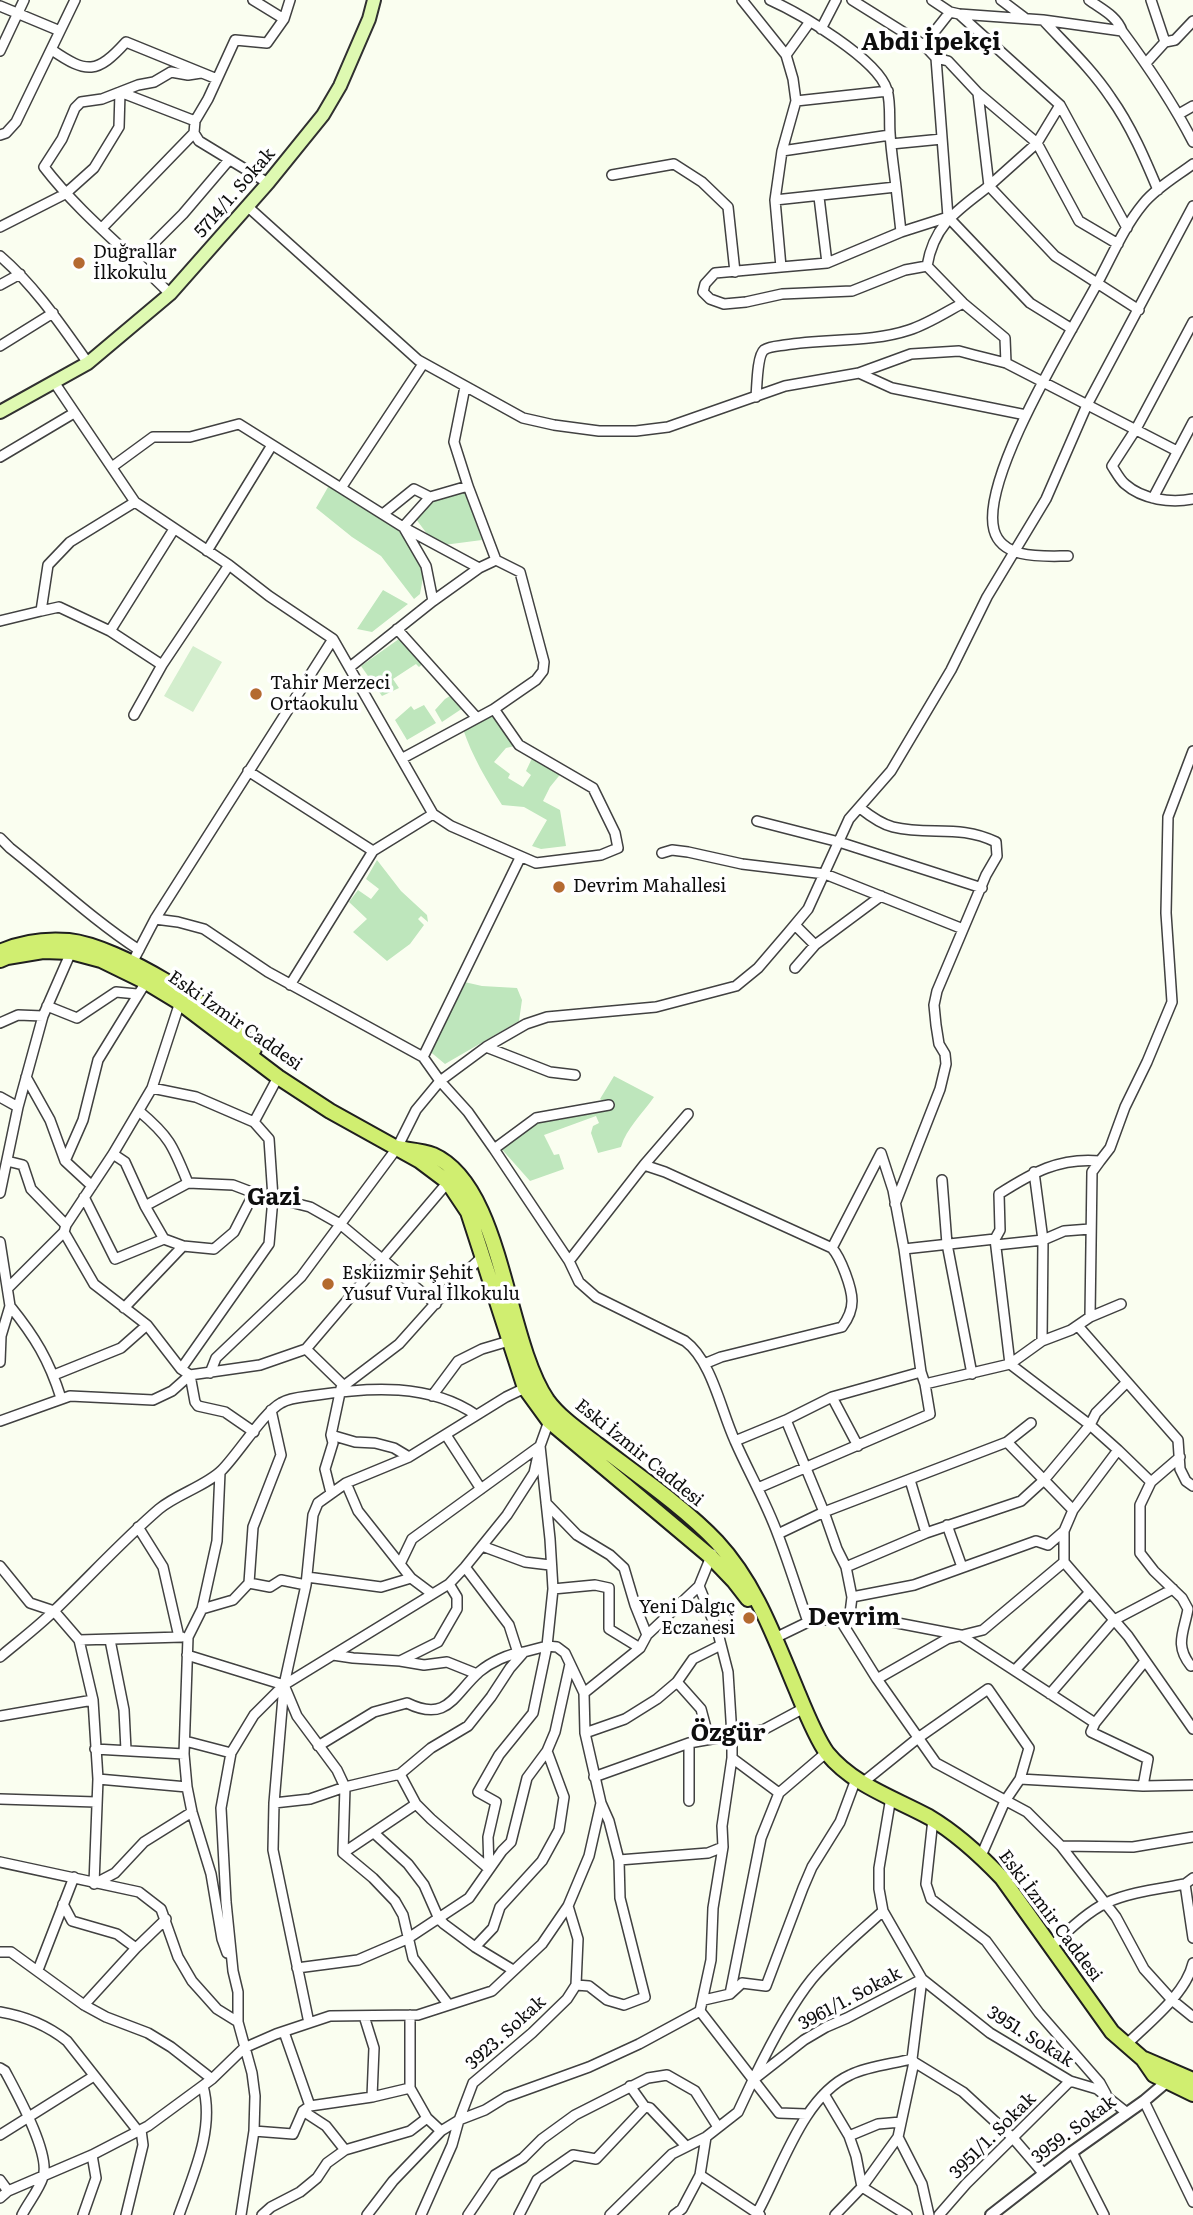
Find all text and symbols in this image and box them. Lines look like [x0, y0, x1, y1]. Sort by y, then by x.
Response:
district label: Abdi İpekçi [861, 29, 1001, 57]
street label: 5714/1. Sokak [190, 144, 280, 242]
place label: Duğrallar İlkokulu [93, 242, 177, 284]
marker: Duğrallar İlkokulu [71, 255, 87, 271]
place label: Tahir Merzeci Ortaokulu [270, 673, 390, 716]
marker: Tahir Merzeci Ortaokulu [248, 686, 264, 702]
place label: Devrim Mahallesi [573, 876, 726, 898]
marker: Devrim Mahallesi [551, 879, 567, 895]
street label: Eski İzmir Caddesi [164, 967, 306, 1075]
district label: Gazi [247, 1184, 301, 1212]
place label: Eskiizmir Şehit Yusuf Vural İlkokulu [342, 1263, 520, 1306]
marker: Eskiizmir Şehit Yusuf Vural İlkokulu [320, 1276, 336, 1292]
street label: Eski İzmir Caddesi [571, 1395, 707, 1511]
place label: Yeni Dalgıç Eczanesi [639, 1597, 735, 1640]
district label: Devrim [808, 1604, 900, 1632]
marker: Yeni Dalgıç Eczanesi [741, 1610, 757, 1626]
district label: Özgür [690, 1720, 766, 1748]
street label: Eski İzmir Caddesi [994, 1846, 1106, 1986]
street label: 3961/1. Sokak [795, 1963, 905, 2035]
street label: 3923. Sokak [462, 1992, 550, 2074]
street label: 3951. Sokak [983, 2002, 1077, 2072]
street label: 3951/1. Sokak [945, 2088, 1041, 2184]
street label: 3959. Sokak [1028, 2091, 1120, 2169]

